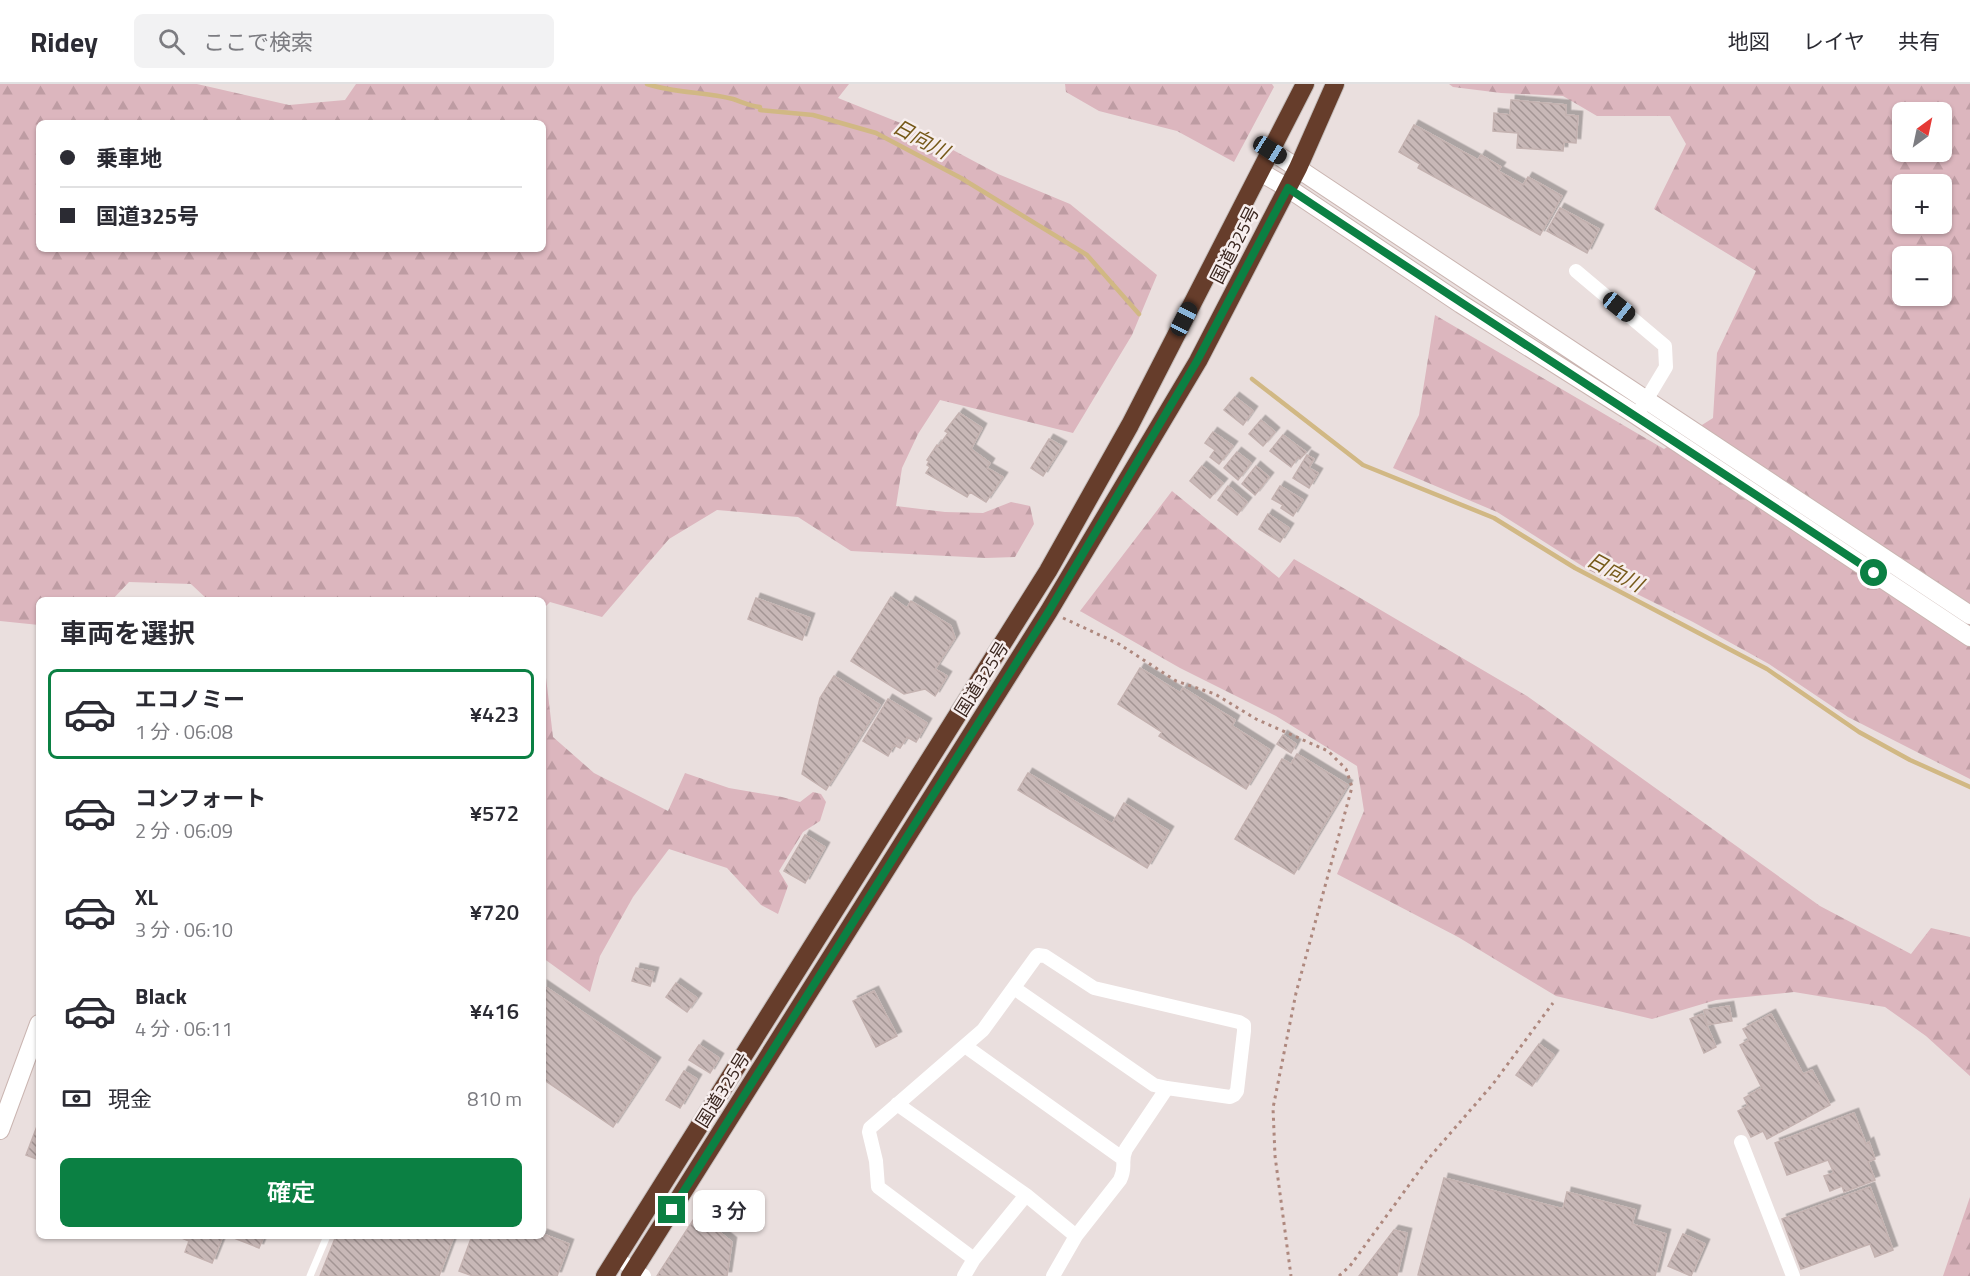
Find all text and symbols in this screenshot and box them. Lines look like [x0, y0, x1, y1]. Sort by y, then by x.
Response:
search box [134, 14, 554, 68]
text: Ridey [30, 20, 98, 63]
icon: search [155, 25, 188, 58]
text: ここで検索 [203, 25, 313, 59]
text: 地図 [1728, 25, 1770, 57]
text: レイヤ [1803, 25, 1865, 57]
text: 共有 [1898, 25, 1940, 57]
north arrow [1892, 102, 1952, 162]
map controls [1892, 102, 1952, 306]
water label: 日向川 [887, 111, 957, 167]
car [1250, 133, 1290, 167]
text: 乗車地 [96, 141, 162, 175]
button: + [1892, 174, 1952, 234]
text: 国道325号 [96, 199, 199, 233]
street label: 国道325号 [1203, 201, 1266, 288]
button: − [1892, 246, 1952, 306]
car [1599, 289, 1639, 325]
car [1168, 299, 1200, 339]
water label: 日向川 [1581, 544, 1651, 600]
route start [1860, 559, 1887, 586]
text: 車両を選択 [60, 612, 195, 653]
street label: 国道325号 [948, 636, 1015, 722]
text: エコノミー [135, 682, 245, 716]
icon: car [63, 687, 117, 741]
text: ¥423 [470, 697, 519, 731]
text: 1 分 · 06:08 [135, 716, 233, 747]
text: コンフォート [135, 781, 266, 815]
icon: car [63, 786, 117, 840]
text: ¥572 [470, 796, 519, 830]
text: 2 分 · 06:09 [135, 815, 233, 846]
text: XL [135, 880, 158, 914]
icon: car [63, 885, 117, 939]
text: ¥720 [470, 895, 519, 929]
text: 3 分 · 06:10 [135, 914, 233, 945]
text: Black [135, 979, 187, 1013]
icon: car [63, 984, 117, 1038]
text: ¥416 [470, 994, 519, 1028]
text: 4 分 · 06:11 [135, 1013, 233, 1044]
street label: 国道325号 [689, 1047, 756, 1133]
icon: cash [60, 1082, 93, 1115]
text: 現金 [108, 1082, 152, 1116]
text: 810 m [467, 1083, 522, 1114]
button: 確定 [60, 1158, 522, 1227]
callout: 3 分 [693, 1189, 765, 1231]
text: 3 分 [711, 1195, 747, 1226]
route end [658, 1196, 685, 1223]

